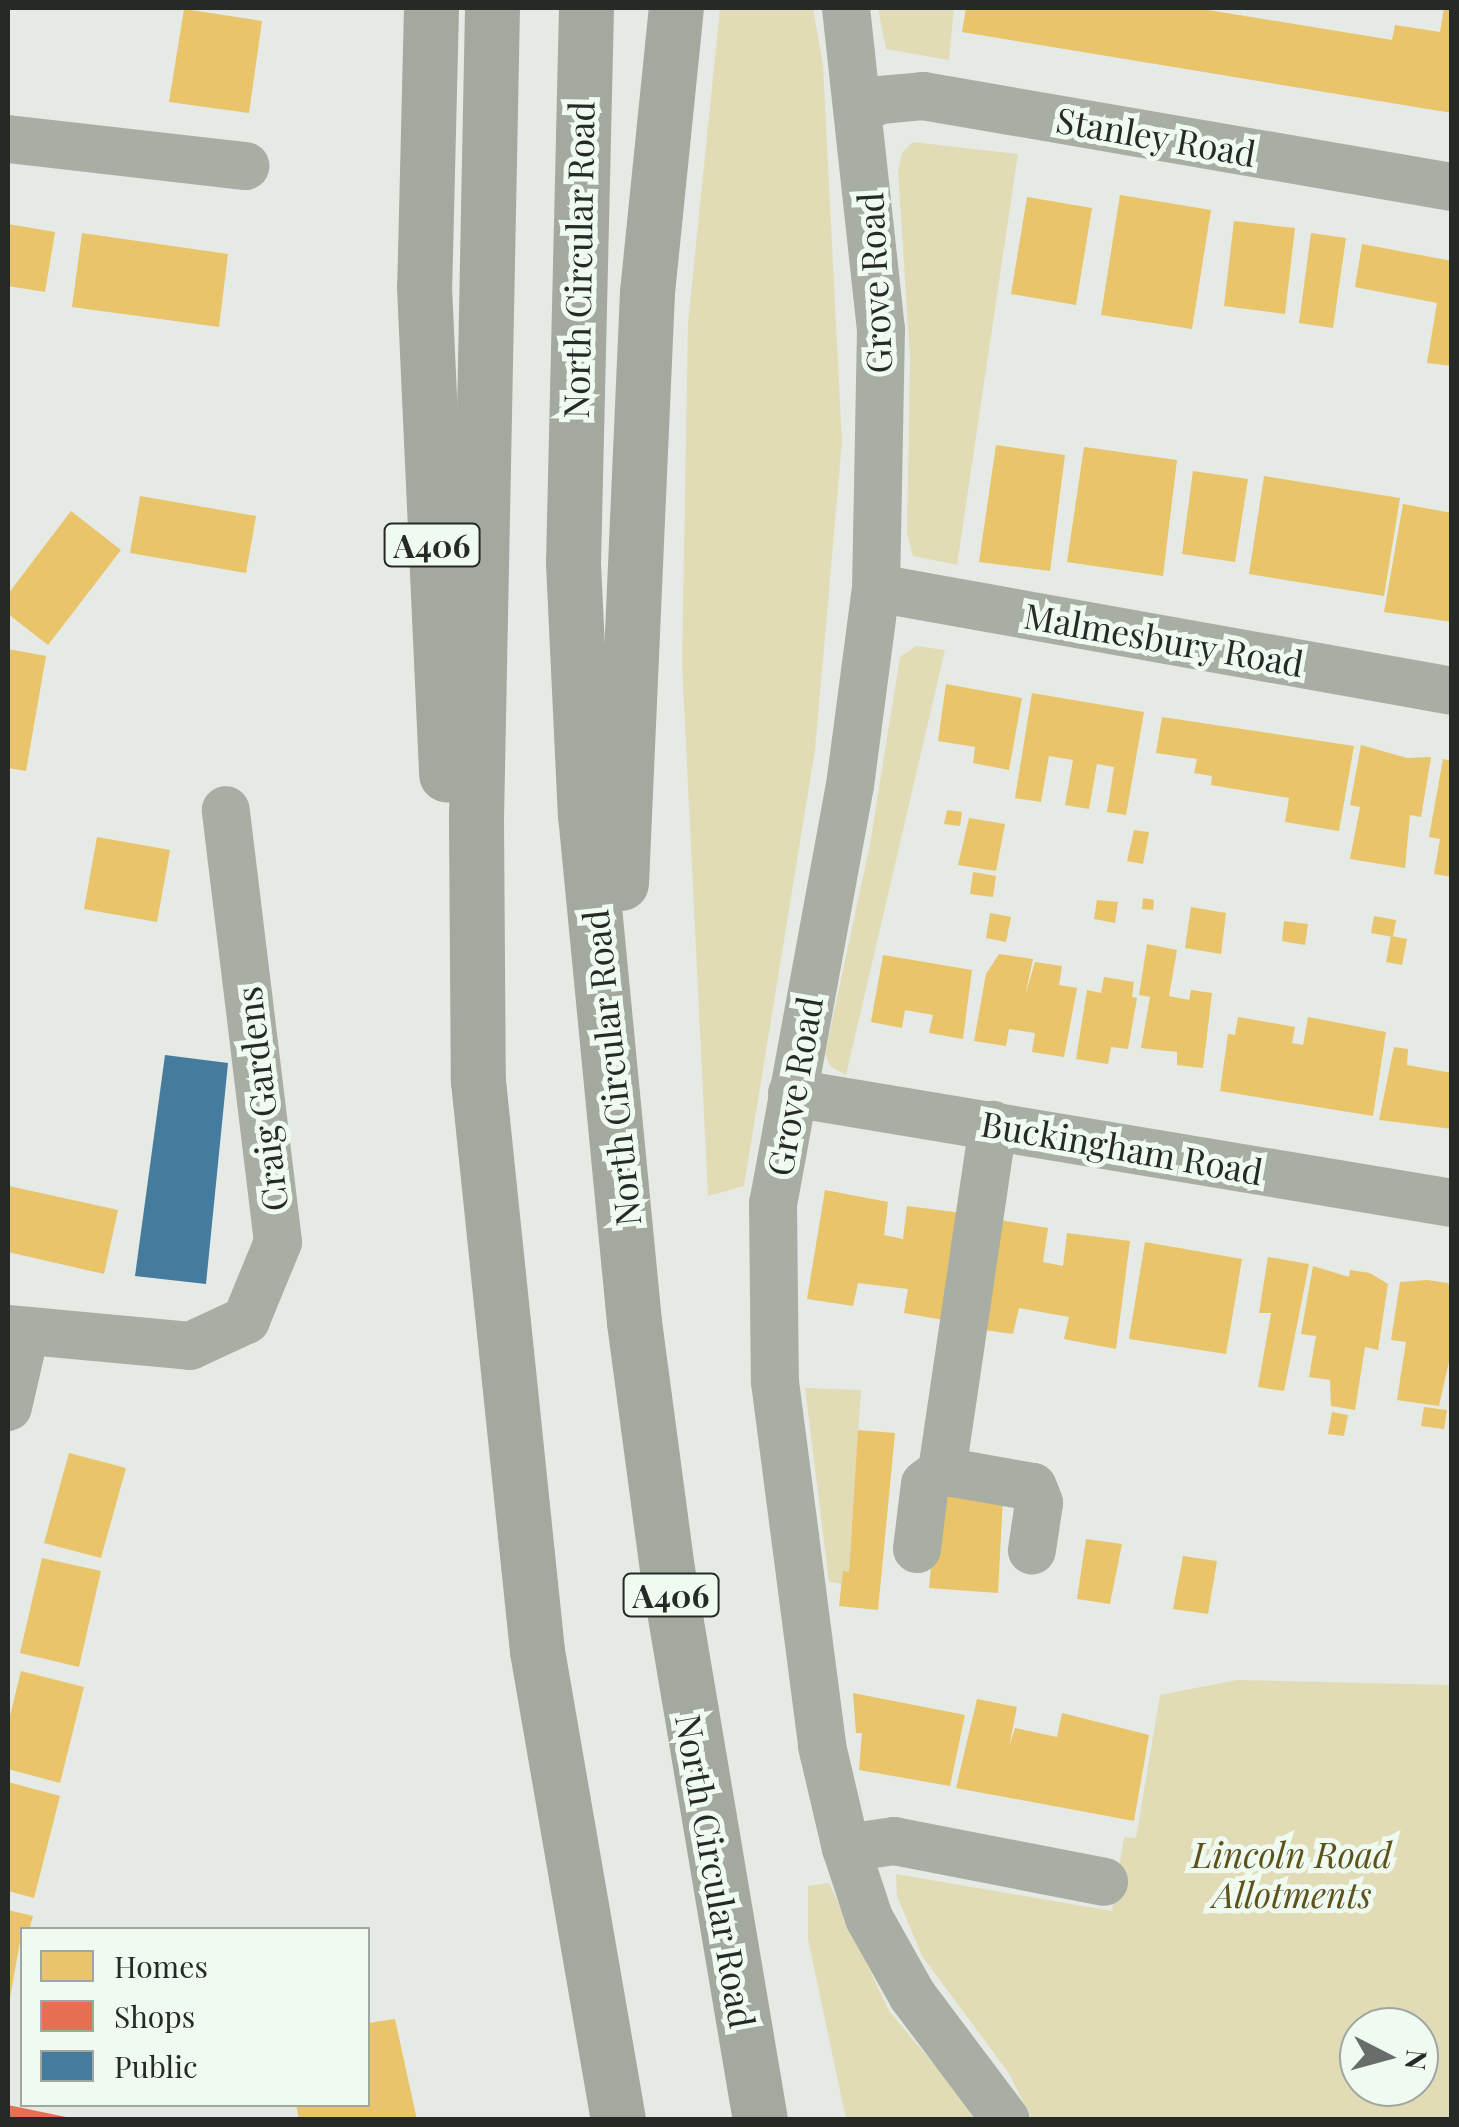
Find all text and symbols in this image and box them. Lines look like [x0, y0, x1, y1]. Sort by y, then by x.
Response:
street label: Stanley Road [1053, 98, 1259, 174]
street label: North Circular Road [554, 100, 602, 420]
street label: Grove Road [848, 191, 900, 375]
road number: A406 [382, 518, 482, 572]
street label: Malmesbury Road [1021, 594, 1307, 684]
street label: North Circular Road [573, 907, 649, 1229]
street label: Craig Gardens [226, 984, 296, 1214]
street label: Grove Road [758, 993, 830, 1179]
street label: Buckingham Road [978, 1102, 1266, 1192]
road number: A406 [621, 1568, 721, 1622]
street label: North Circular Road [668, 1711, 764, 2031]
park label: Lincoln Road Allotments [1192, 1833, 1392, 1915]
legend [20, 1927, 370, 2107]
text: Homes [114, 1946, 208, 1986]
text: Shops [114, 1996, 195, 2036]
north arrow [1339, 2007, 1439, 2107]
text: Public [114, 2046, 198, 2086]
text: N [1398, 2048, 1437, 2072]

